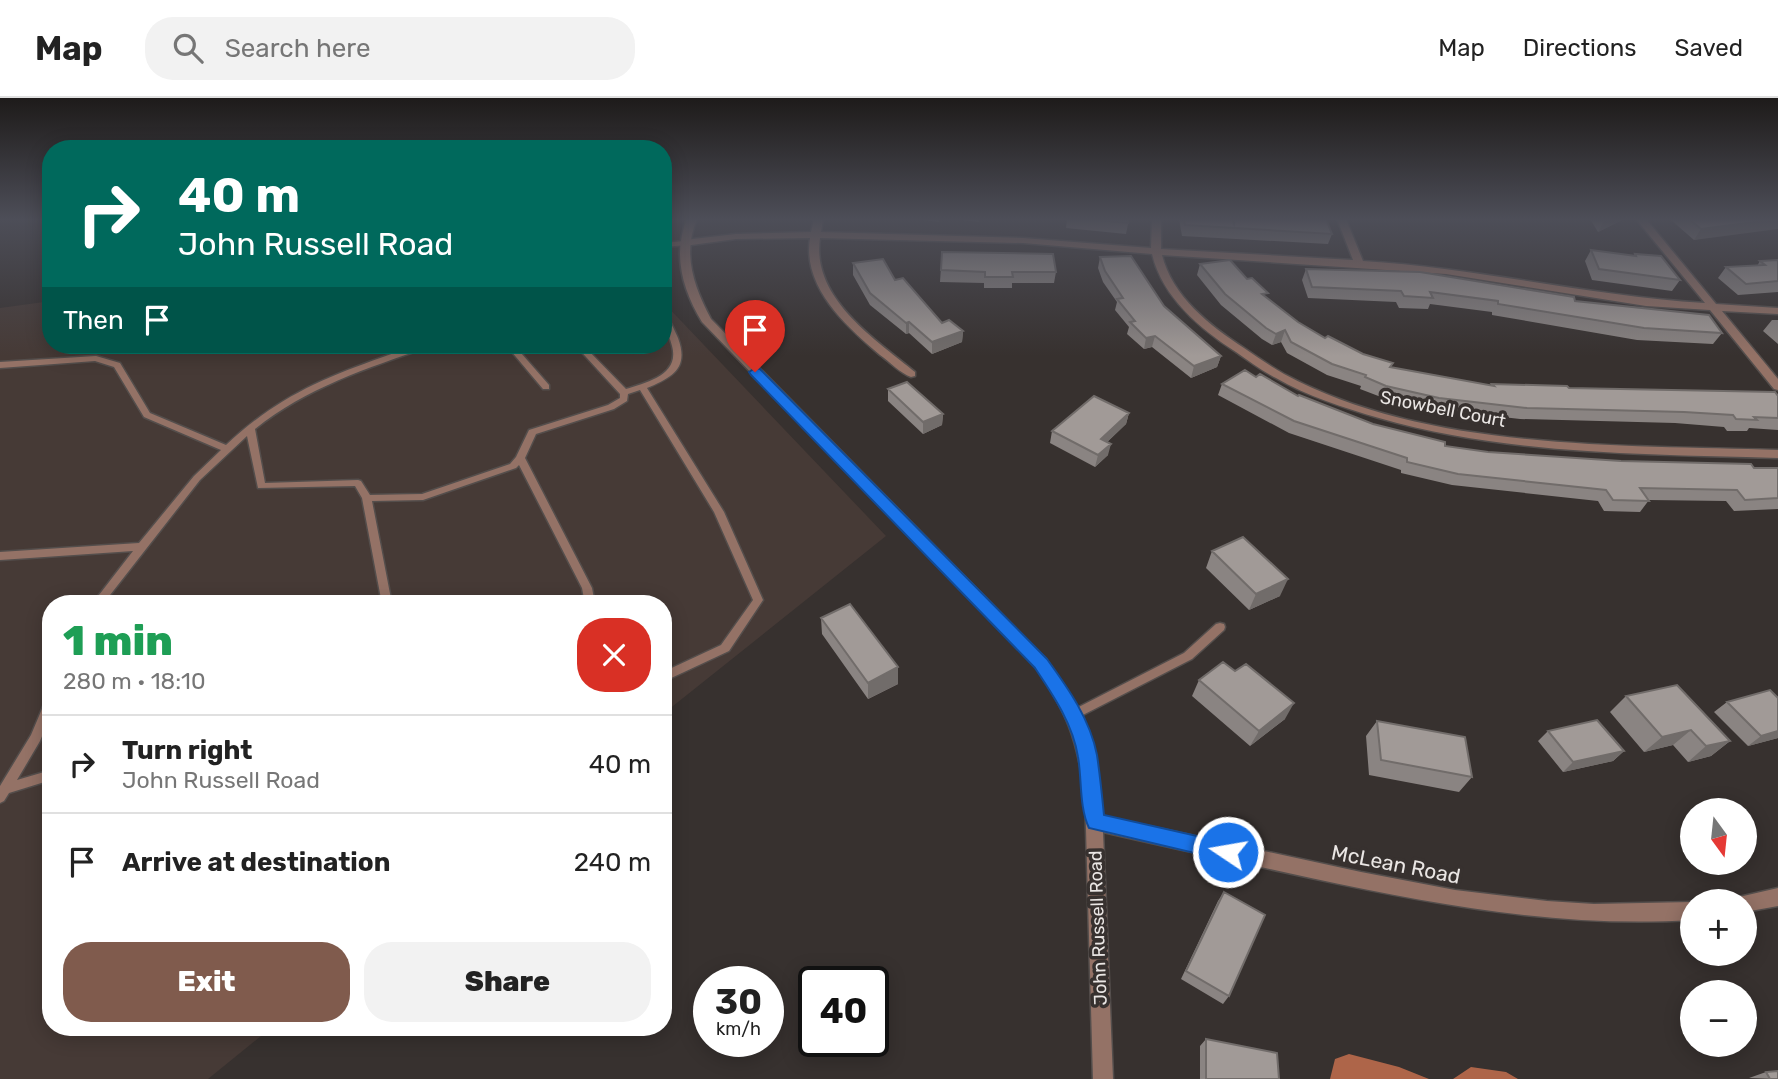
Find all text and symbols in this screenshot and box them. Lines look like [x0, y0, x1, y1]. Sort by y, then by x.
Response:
search box [145, 17, 635, 80]
text: Map [35, 29, 103, 68]
icon: search [169, 29, 207, 67]
text: Search here [225, 33, 370, 64]
text: Map [1438, 34, 1485, 62]
text: Directions [1523, 34, 1636, 62]
text: Saved [1674, 34, 1743, 62]
text: 40 m [178, 166, 300, 224]
icon: right [63, 168, 154, 259]
text: John Russell Road [178, 225, 453, 263]
pin [725, 300, 785, 372]
icon: arrive [138, 301, 176, 339]
text: Then [63, 305, 124, 336]
icon: arrive [736, 311, 774, 349]
street label: Snowbell Court [1378, 386, 1508, 432]
text: 1 min [63, 616, 173, 666]
button: close [577, 618, 651, 692]
text: 280 m · 18:10 [63, 667, 206, 695]
text: Turn right [122, 735, 252, 766]
icon: right [63, 745, 101, 783]
text: 40 m [589, 749, 651, 780]
text: John Russell Road [122, 766, 320, 794]
north arrow [1680, 798, 1757, 875]
map controls [1680, 798, 1757, 1057]
position arrow [1191, 815, 1265, 889]
street label: McLean Road [1329, 839, 1463, 889]
icon: arrive [63, 843, 101, 881]
text: Arrive at destination [122, 847, 390, 878]
text: 240 m [574, 847, 651, 878]
street label: John Russell Road [1084, 850, 1112, 1006]
button: + [1680, 889, 1757, 966]
button: Exit [63, 942, 350, 1022]
button: Share [364, 942, 651, 1022]
speed limit sign: 40 [798, 966, 889, 1057]
button: − [1680, 980, 1757, 1057]
text: 30 [715, 981, 762, 1023]
text: km/h [716, 1018, 761, 1040]

